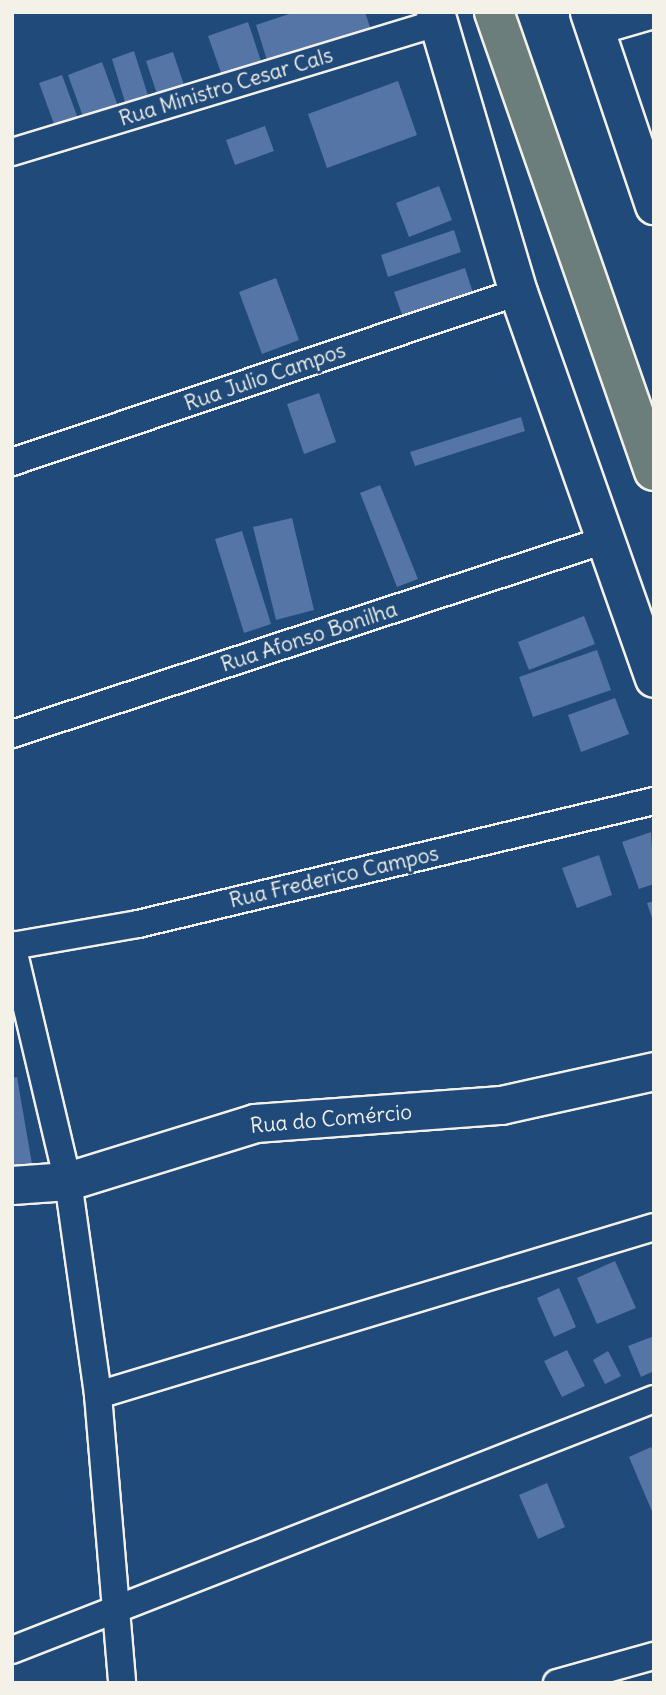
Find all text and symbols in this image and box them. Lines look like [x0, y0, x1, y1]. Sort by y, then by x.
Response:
street label: Rua Ministro Cesar Cals [116, 42, 336, 132]
street label: Rua Julio Campos [181, 338, 349, 416]
street label: Rua Afonso Bonilha [218, 597, 400, 677]
street label: Rua Frederico Campos [227, 841, 441, 913]
street label: Rua do Comércio [249, 1099, 413, 1139]

